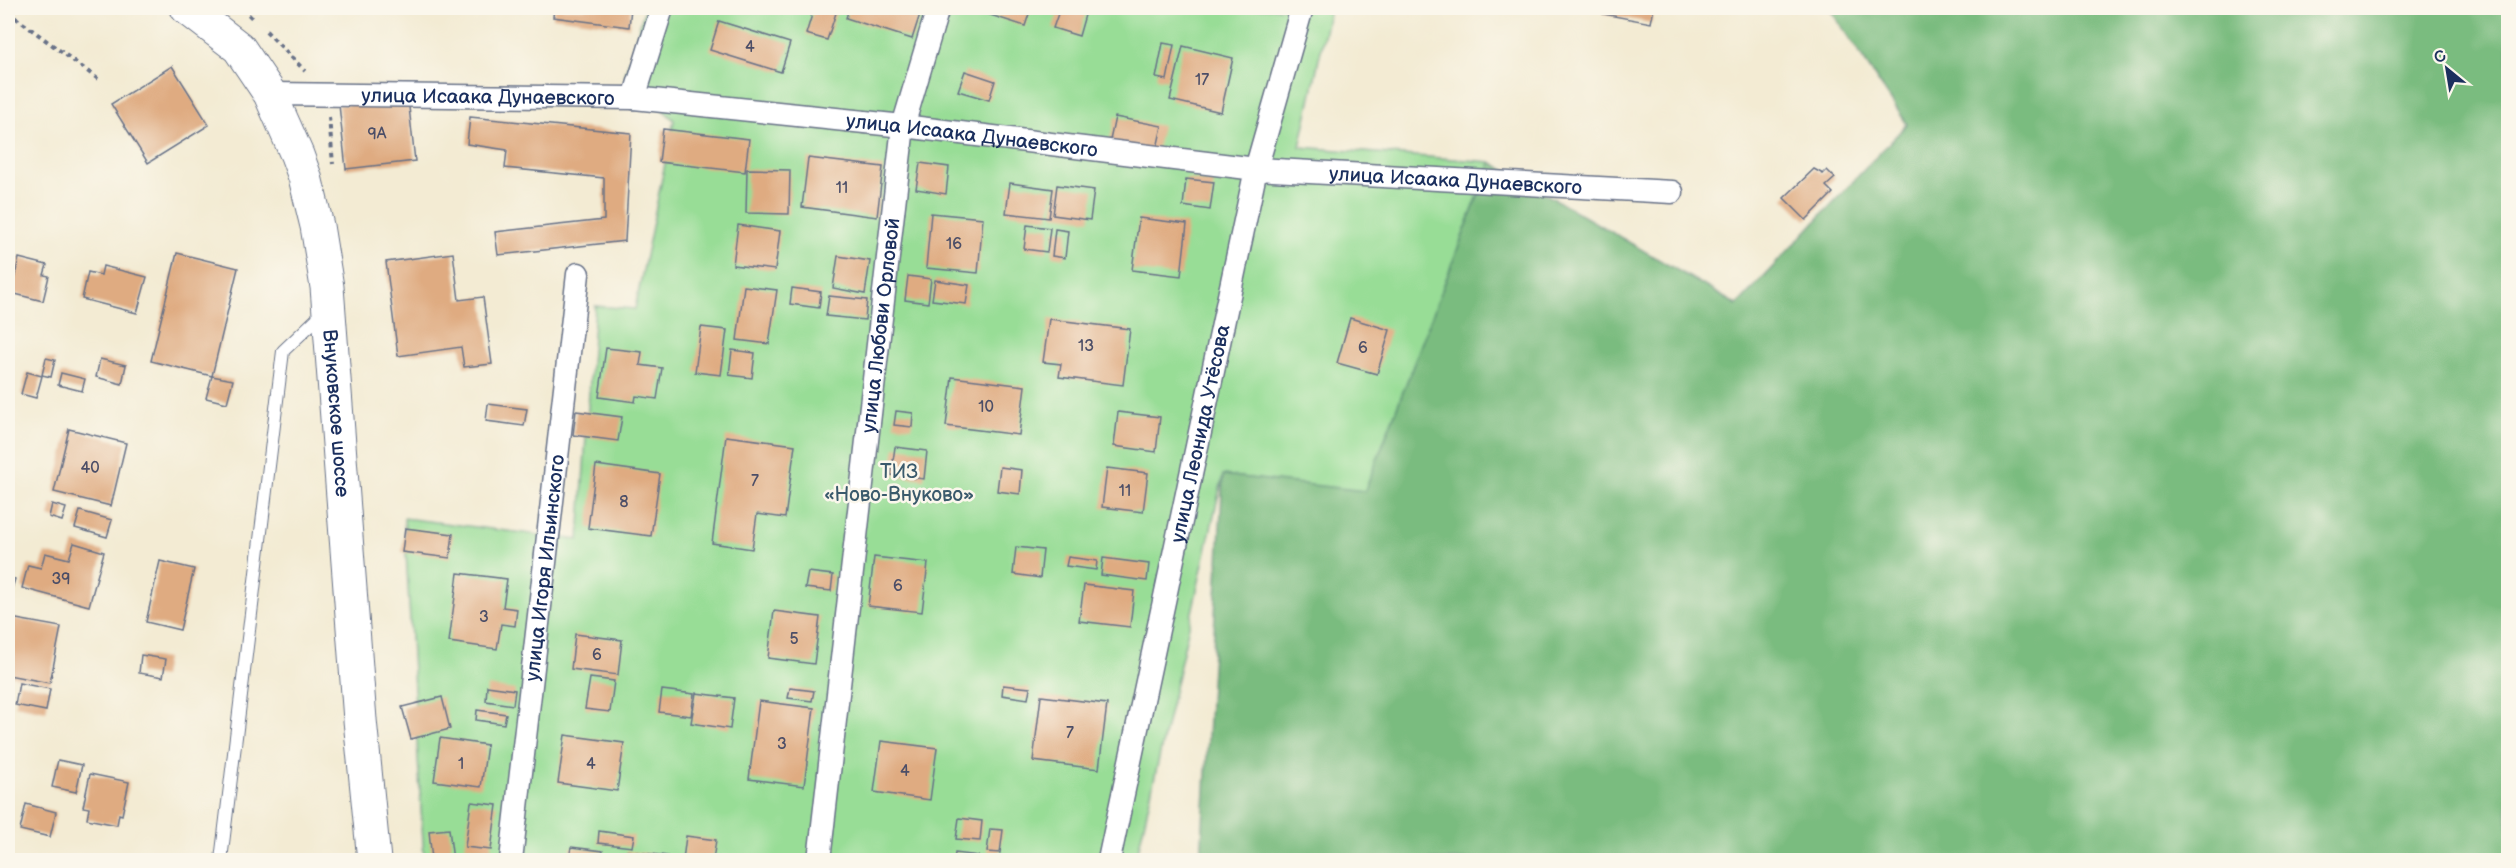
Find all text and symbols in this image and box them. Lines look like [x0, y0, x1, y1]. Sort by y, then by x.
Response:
house number: 4 [745, 38, 755, 57]
north arrow [2417, 39, 2477, 99]
text: С [2431, 46, 2450, 68]
house number: 17 [1195, 71, 1209, 90]
street label: улица Исаака Дунаевского [361, 84, 615, 111]
street label: улица Исаака Дунаевского [845, 109, 1099, 163]
house number: 9А [368, 125, 387, 144]
street label: улица Исаака Дунаевского [1328, 162, 1583, 200]
house number: 11 [836, 179, 848, 198]
street label: улица Любови Орловой [857, 217, 905, 435]
house number: 16 [946, 235, 962, 254]
street label: улица Леонида Утёсова [1166, 322, 1236, 545]
street label: Внуковское шоссе [317, 328, 354, 498]
house number: 13 [1078, 337, 1094, 356]
house number: 6 [1358, 339, 1368, 358]
house number: 10 [978, 398, 994, 417]
street label: улица Игоря Ильинского [521, 453, 570, 683]
house number: 40 [80, 459, 100, 478]
park label: ТИЗ «Ново-Внуково» [824, 460, 974, 507]
house number: 7 [751, 472, 759, 491]
house number: 11 [1119, 482, 1131, 501]
house number: 8 [619, 493, 629, 512]
house number: 39 [51, 570, 71, 589]
house number: 6 [893, 577, 903, 596]
house number: 3 [479, 608, 489, 627]
house number: 5 [789, 630, 799, 649]
house number: 6 [592, 646, 602, 665]
house number: 7 [1066, 724, 1074, 743]
house number: 3 [777, 735, 787, 754]
house number: 1 [458, 755, 464, 774]
house number: 4 [586, 755, 596, 774]
house number: 4 [900, 762, 910, 781]

